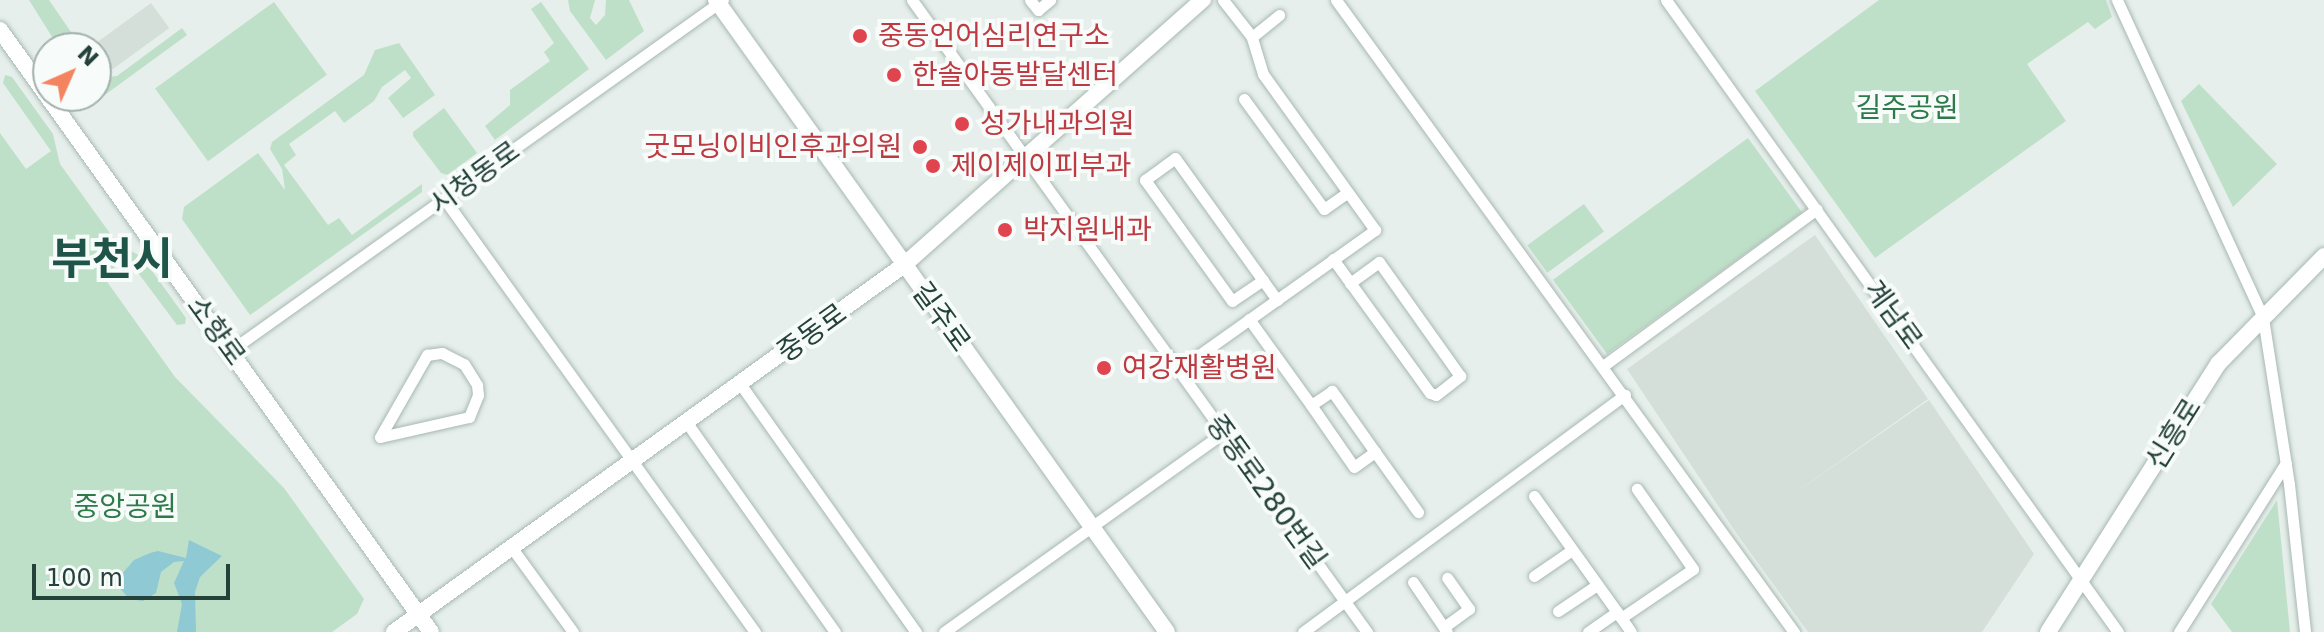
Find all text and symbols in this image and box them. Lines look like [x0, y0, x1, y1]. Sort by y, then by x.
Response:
place label: 중동언어심리연구소 [878, 19, 1110, 53]
marker: 중동언어심리연구소 [849, 25, 871, 47]
north arrow [32, 32, 112, 112]
text: N [73, 41, 103, 71]
place label: 한솔아동발달센터 [912, 58, 1118, 92]
marker: 한솔아동발달센터 [883, 64, 905, 86]
park label: 길주공원 [1855, 91, 1959, 125]
place label: 성가내과의원 [980, 107, 1135, 141]
marker: 성가내과의원 [951, 113, 973, 135]
place label: 굿모닝이비인후과의원 [644, 130, 902, 164]
street label: 시청동로 [423, 134, 527, 222]
marker: 굿모닝이비인후과의원 [909, 136, 931, 158]
place label: 제이제이피부과 [951, 149, 1131, 183]
marker: 제이제이피부과 [922, 155, 944, 177]
place label: 박지원내과 [1023, 213, 1152, 247]
marker: 박지원내과 [994, 219, 1016, 241]
district label: 부천시 [51, 233, 173, 285]
street label: 계남로 [1857, 274, 1929, 356]
street label: 길주로 [905, 276, 977, 358]
street label: 소향로 [180, 290, 252, 372]
street label: 중동로 [771, 297, 853, 369]
place label: 여강재활병원 [1122, 351, 1277, 385]
marker: 여강재활병원 [1093, 357, 1115, 379]
street label: 신흥로 [2139, 392, 2209, 476]
street label: 중동로280번길 [1199, 408, 1333, 576]
park label: 중앙공원 [73, 490, 177, 524]
scale bar [36, 548, 234, 598]
text: 100 m [46, 564, 123, 592]

